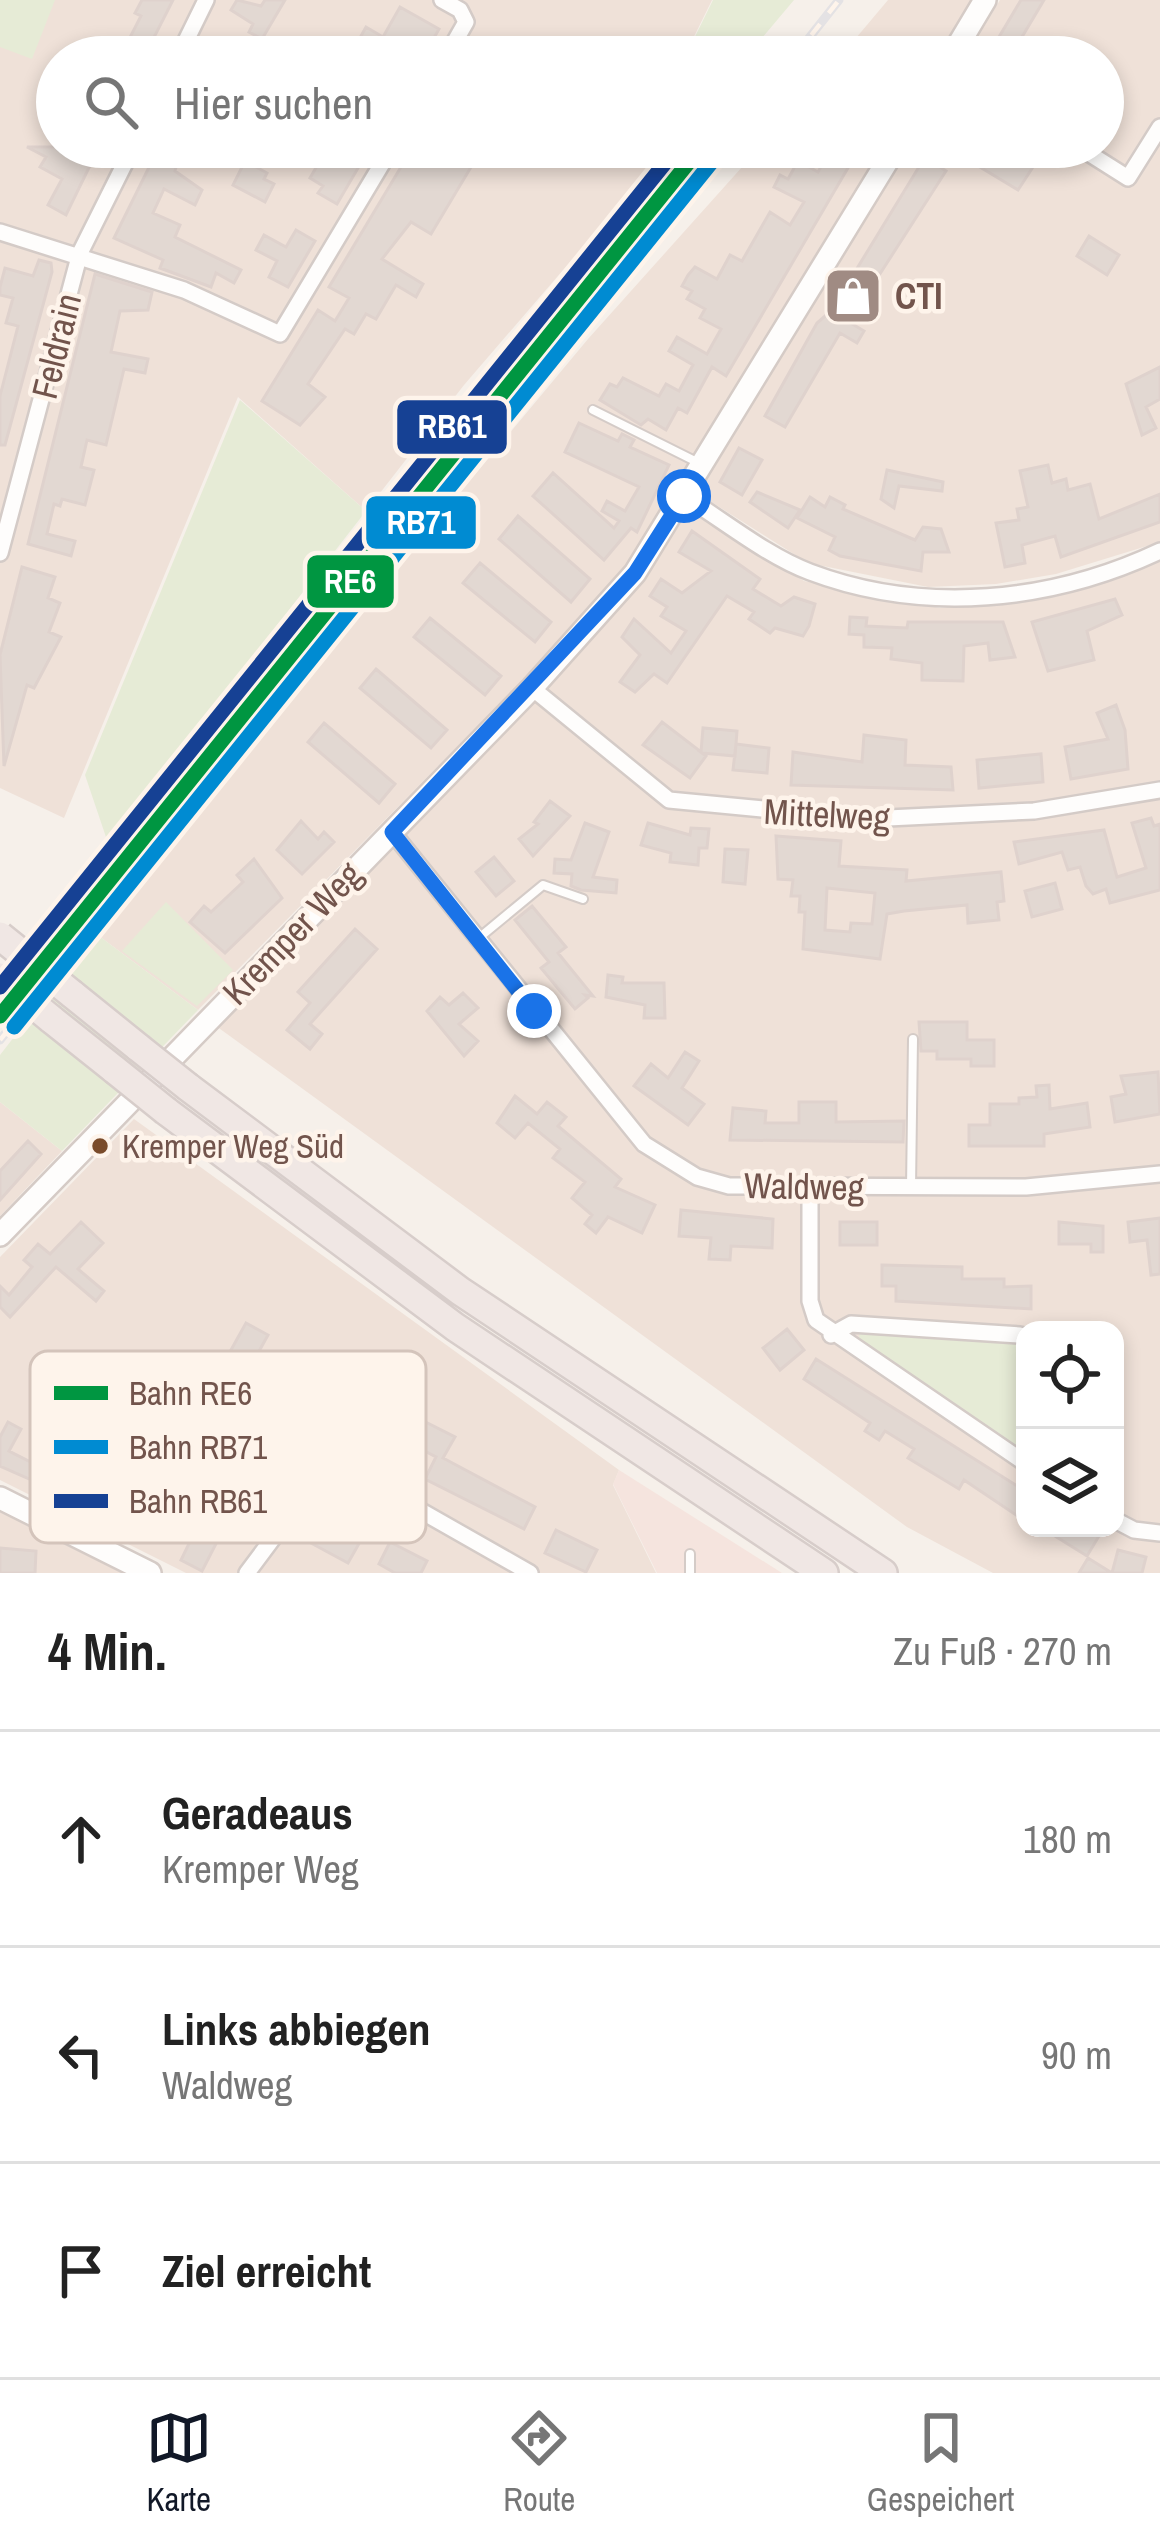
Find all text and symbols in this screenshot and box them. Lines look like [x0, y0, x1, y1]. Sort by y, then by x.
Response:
search box [36, 36, 1124, 168]
icon: search [78, 69, 144, 135]
text: Hier suchen [174, 72, 373, 133]
shop icon: CTI [822, 265, 884, 327]
place label: CTI [895, 272, 943, 320]
street label: Feldrain [20, 288, 92, 404]
line badge: RB61 [395, 398, 509, 456]
text: RB61 [417, 404, 488, 448]
route start [657, 469, 711, 523]
line badge: RB71 [364, 494, 478, 551]
text: RB71 [386, 500, 457, 544]
line badge: RE6 [305, 553, 396, 610]
text: RE6 [324, 559, 376, 603]
street label: Mittelweg [763, 787, 892, 841]
street label: Kremper Weg [212, 851, 373, 1015]
route end [507, 984, 561, 1038]
place label: Kremper Weg Süd [122, 1124, 344, 1168]
marker: Kremper Weg Süd [89, 1135, 111, 1157]
street label: Waldweg [743, 1161, 865, 1211]
map controls [1016, 1321, 1124, 1537]
button: locate [1016, 1321, 1124, 1429]
legend [30, 1351, 426, 1543]
text: Bahn RE6 [129, 1371, 252, 1415]
text: Bahn RB71 [129, 1425, 267, 1469]
button: layers [1016, 1429, 1124, 1537]
text: Bahn RB61 [129, 1479, 267, 1523]
text: 4 Min. [48, 1617, 167, 1686]
text: Zu Fuß · 270 m [893, 1625, 1112, 1677]
text: Geradeaus [162, 1782, 353, 1843]
icon: ahead [48, 1806, 114, 1872]
text: 180 m [1023, 1813, 1112, 1865]
text: Kremper Weg [162, 1843, 359, 1895]
text: Links abbiegen [162, 1998, 431, 2059]
icon: left [48, 2022, 114, 2088]
text: 90 m [1041, 2029, 1112, 2081]
text: Waldweg [162, 2059, 292, 2111]
icon: arrive [48, 2238, 114, 2304]
text: Ziel erreicht [162, 2240, 371, 2301]
tab: Karte [146, 2405, 212, 2521]
tab: Route [503, 2405, 575, 2521]
tab: Gespeichert [867, 2405, 1014, 2521]

